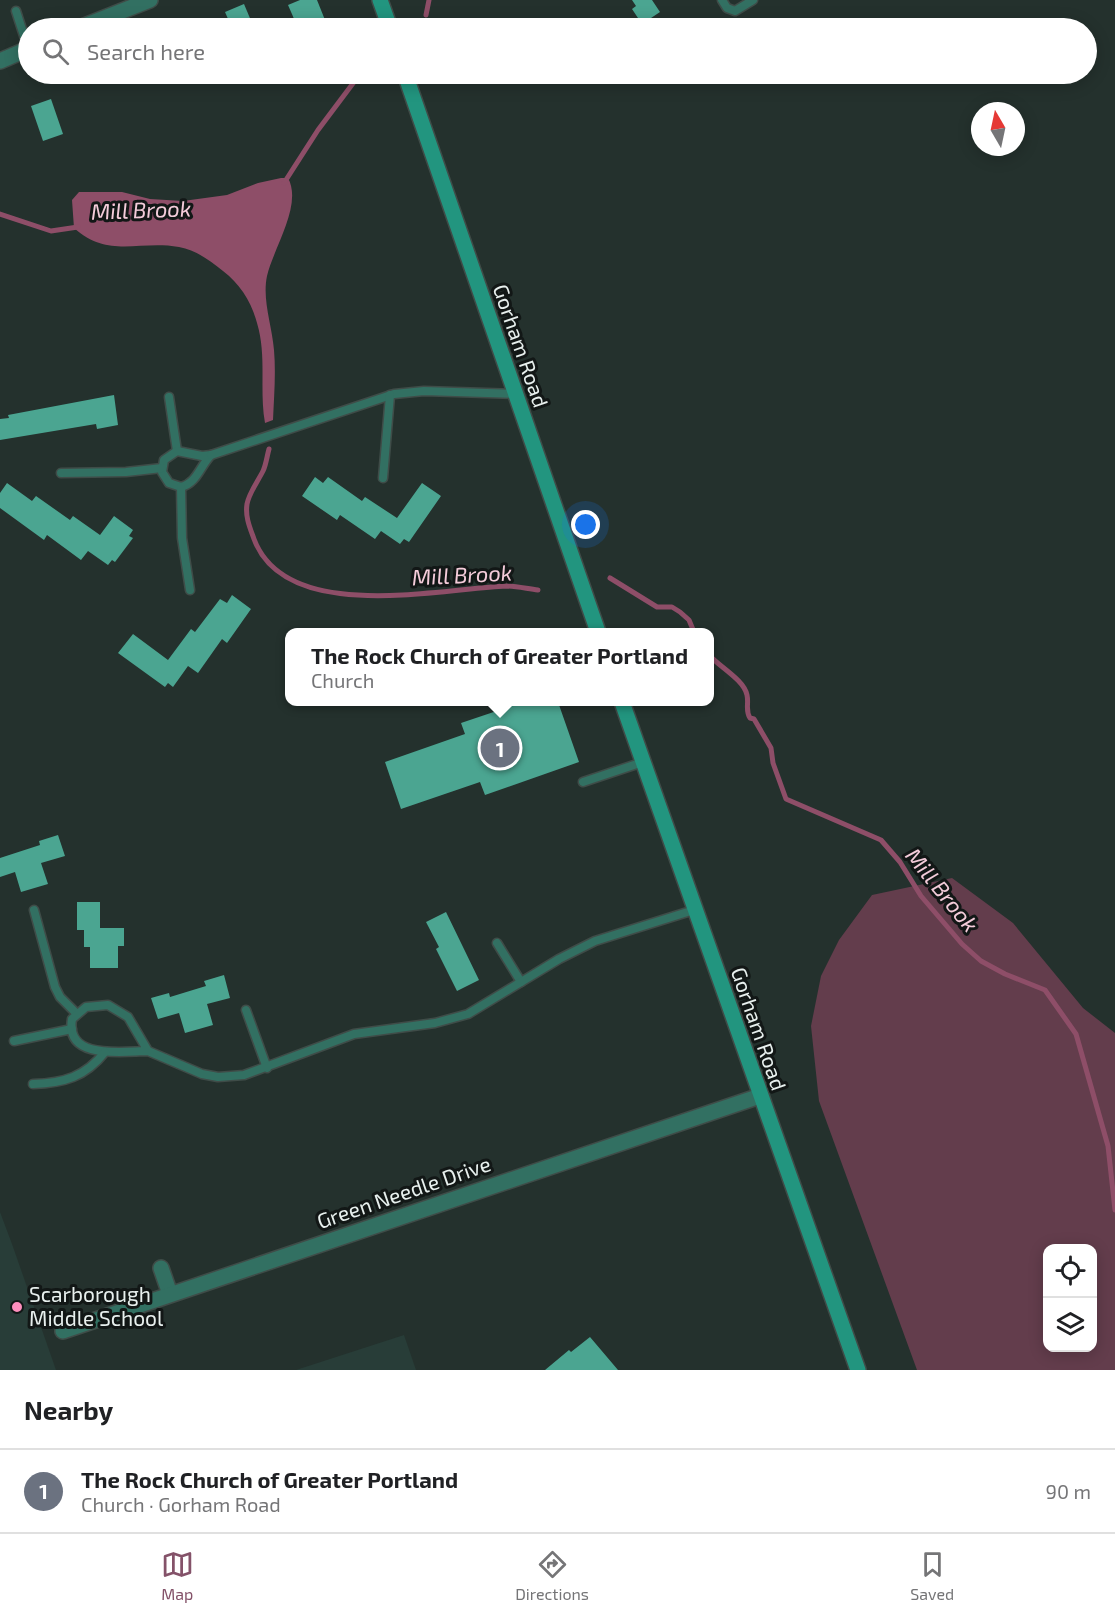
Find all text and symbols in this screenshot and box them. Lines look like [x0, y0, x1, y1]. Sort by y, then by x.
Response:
search box [18, 18, 1097, 84]
icon: search [39, 35, 72, 68]
text: Search here [87, 38, 205, 64]
north arrow [971, 102, 1025, 156]
water label: Mill Brook [90, 194, 192, 224]
street label: Gorham Road [489, 281, 554, 410]
your location [571, 510, 600, 539]
water label: Mill Brook [411, 558, 513, 590]
popup [285, 628, 714, 706]
text: The Rock Church of Greater Portland [311, 642, 688, 668]
text: Church [311, 668, 374, 692]
pin: 1 [480, 726, 520, 771]
water label: Mill Brook [901, 842, 984, 937]
street label: Gorham Road [727, 964, 792, 1093]
street label: Green Needle Drive [313, 1150, 494, 1233]
map controls [1043, 1244, 1097, 1352]
button: locate [1043, 1244, 1097, 1298]
place label: Scarborough Middle School [29, 1281, 164, 1330]
button: layers [1043, 1298, 1097, 1352]
marker: Scarborough Middle School [10, 1300, 24, 1314]
text: Nearby [24, 1394, 113, 1425]
text: The Rock Church of Greater Portland [81, 1466, 458, 1492]
text: 1 [39, 1479, 48, 1503]
text: 90 m [1046, 1479, 1091, 1503]
text: Church · Gorham Road [81, 1492, 281, 1516]
tab: Map [161, 1548, 194, 1603]
tab: Directions [515, 1548, 589, 1603]
tab: Saved [910, 1548, 954, 1603]

